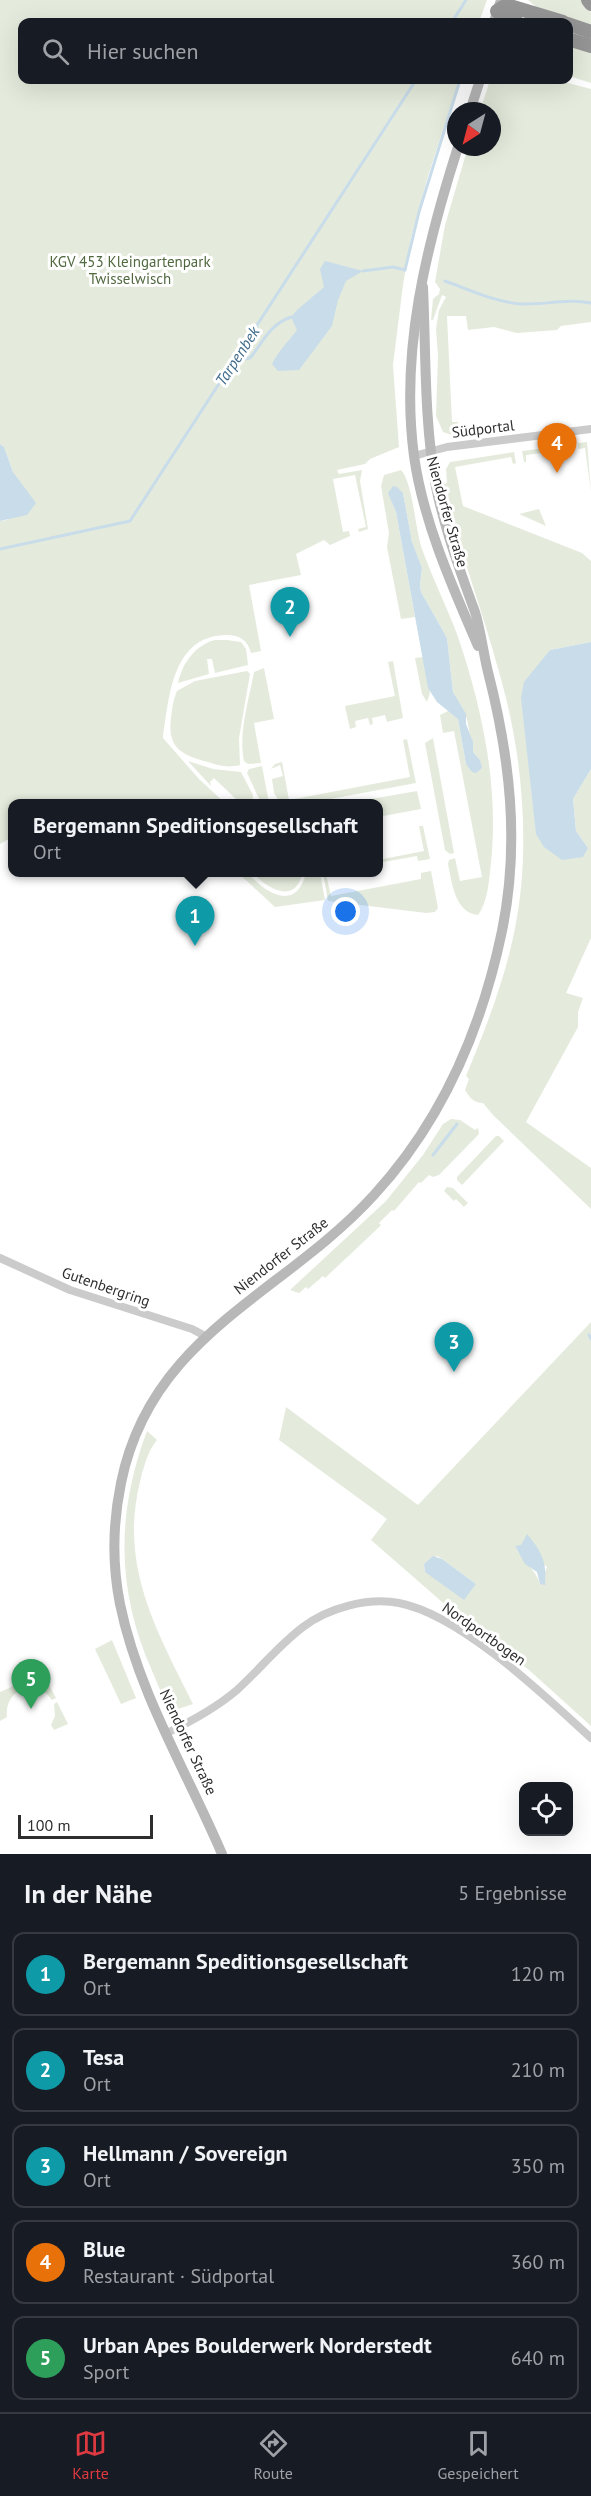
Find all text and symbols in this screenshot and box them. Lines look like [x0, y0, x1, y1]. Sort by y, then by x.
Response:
search box [18, 18, 573, 84]
icon: search [39, 35, 72, 68]
text: Hier suchen [87, 37, 199, 65]
north arrow [447, 102, 501, 156]
park label: KGV 453 Kleingartenpark Twisselwisch [49, 252, 211, 288]
water label: Tarpenbek [210, 322, 264, 389]
street label: Südportal [451, 415, 516, 442]
pin: 4 [538, 424, 576, 473]
street label: Niendorfer Straße [423, 454, 472, 570]
pin: 2 [270, 588, 310, 637]
popup [8, 799, 383, 877]
text: Bergemann Speditionsgesellschaft [33, 811, 358, 839]
text: Ort [33, 839, 61, 865]
pin: 1 [176, 896, 214, 946]
your location [331, 897, 360, 926]
street label: Niendorfer Straße [230, 1213, 332, 1298]
street label: Gutenbergring [59, 1263, 153, 1311]
pin: 3 [434, 1322, 474, 1372]
street label: Nordportbogen [439, 1598, 530, 1670]
pin: 5 [12, 1660, 51, 1709]
street label: Niendorfer Straße [156, 1686, 221, 1798]
map controls [519, 1782, 573, 1836]
button: locate [519, 1782, 573, 1836]
scale bar [18, 1812, 153, 1840]
text: 100 m [27, 1815, 70, 1835]
text: In der Nähe [24, 1877, 152, 1910]
text: 5 Ergebnisse [458, 1880, 567, 1906]
text: Bergemann Speditionsgesellschaft [83, 1947, 408, 1975]
text: 1 [40, 1961, 51, 1987]
text: 120 m [511, 1961, 565, 1987]
text: Ort [83, 1975, 111, 2001]
text: Tesa [83, 2043, 124, 2071]
text: 2 [40, 2057, 51, 2083]
text: 210 m [511, 2057, 565, 2083]
text: Ort [83, 2071, 111, 2097]
text: Hellmann / Sovereign [83, 2139, 287, 2167]
text: 3 [40, 2153, 51, 2179]
text: 350 m [511, 2153, 565, 2179]
text: Ort [83, 2167, 111, 2193]
text: Blue [83, 2235, 125, 2263]
text: 4 [40, 2249, 51, 2275]
text: 360 m [511, 2249, 565, 2275]
text: Restaurant · Südportal [83, 2263, 274, 2289]
text: Urban Apes Boulderwerk Norderstedt [83, 2331, 432, 2359]
text: 5 [40, 2345, 51, 2371]
text: 640 m [511, 2345, 565, 2371]
text: Sport [83, 2359, 129, 2385]
tab: Karte [72, 2427, 109, 2483]
tab: Route [254, 2427, 293, 2483]
tab: Gespeichert [437, 2427, 519, 2483]

